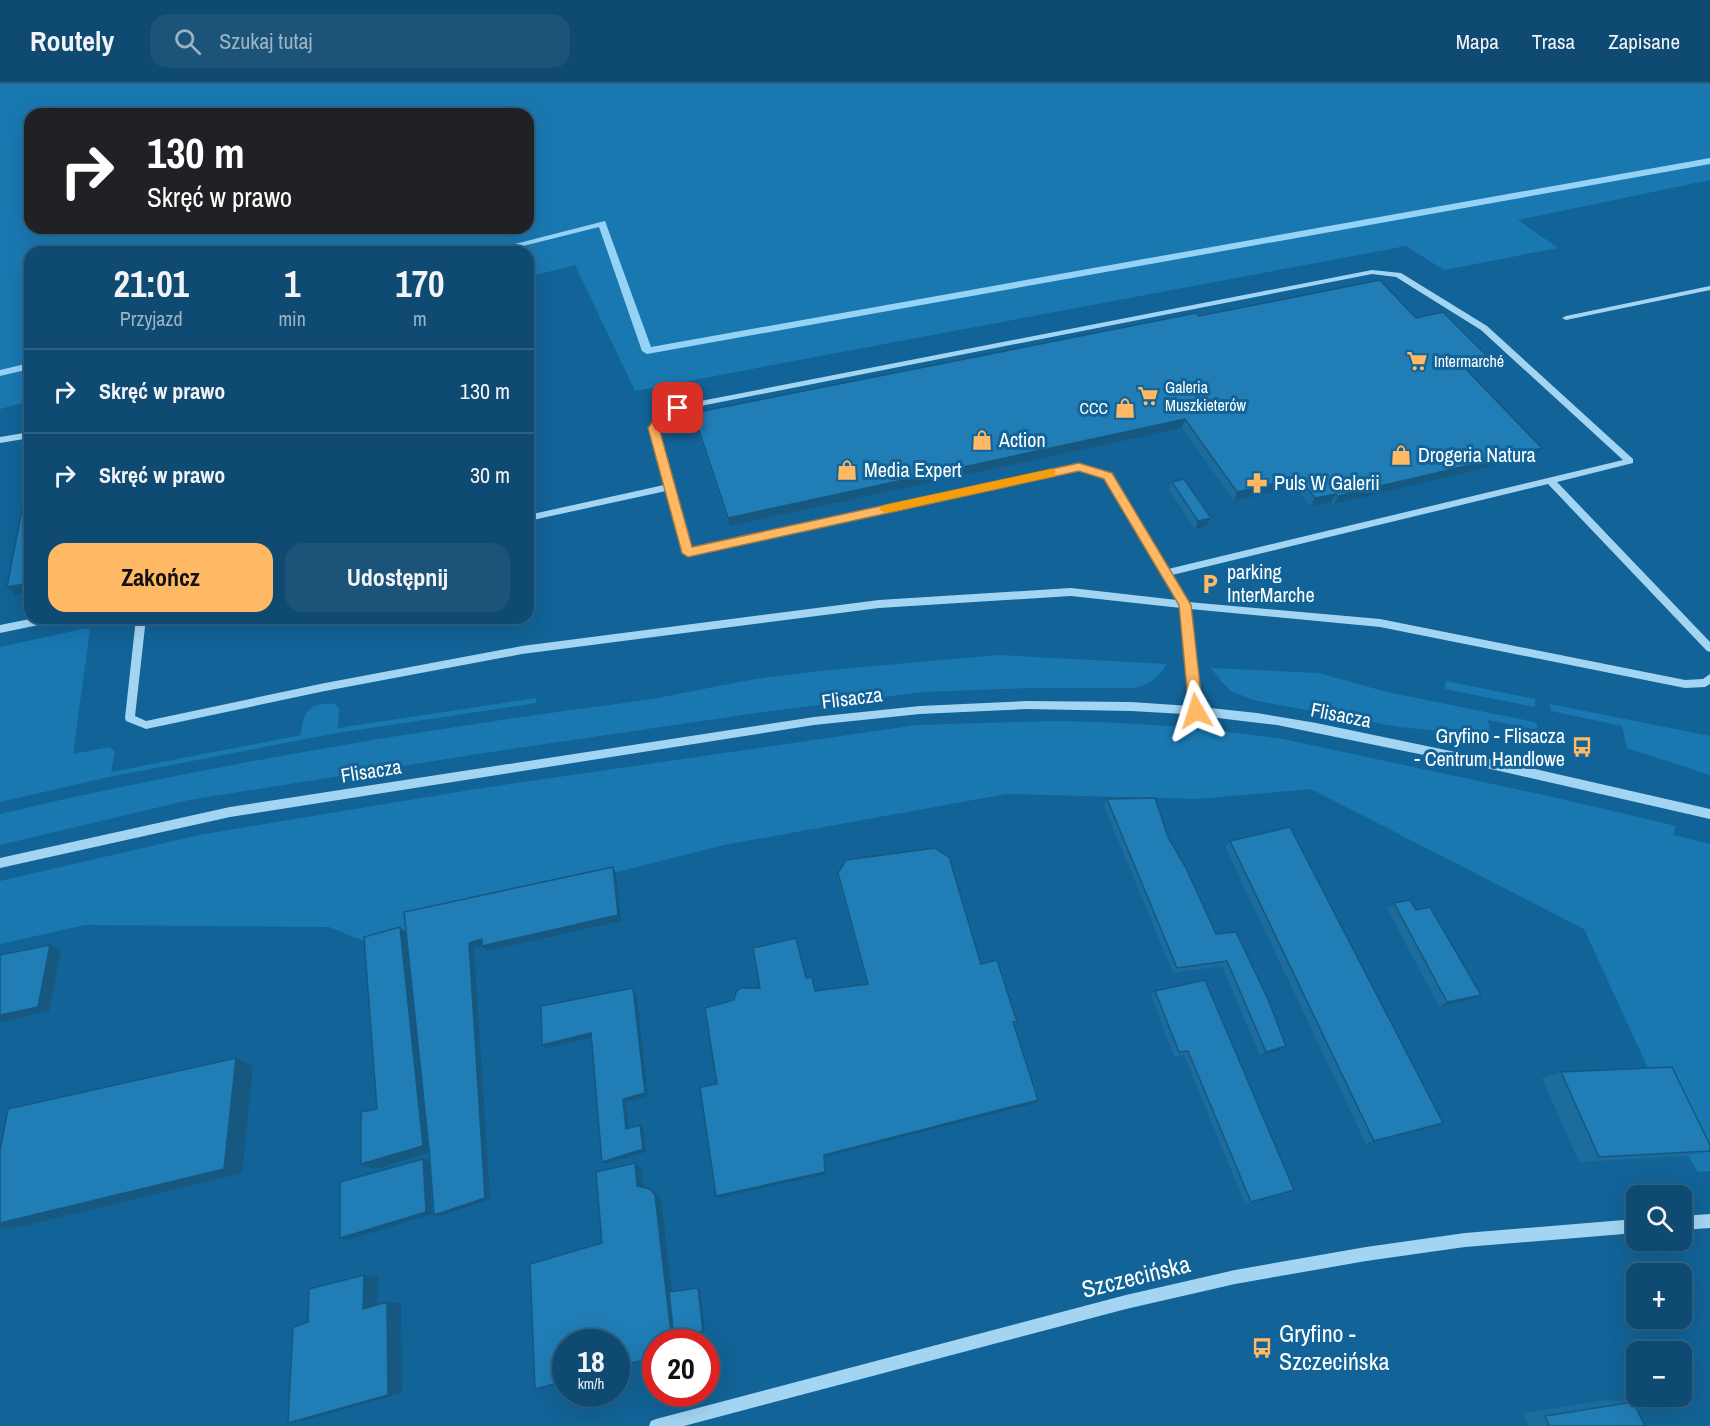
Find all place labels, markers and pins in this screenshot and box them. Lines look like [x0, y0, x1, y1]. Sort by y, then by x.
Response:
supermarket icon: Intermarché [1405, 349, 1429, 373]
place label: Intermarché [1434, 350, 1504, 372]
place label: Galeria Muszkieterów [1165, 376, 1246, 416]
pin [652, 382, 703, 433]
supermarket icon: Galeria Muszkieterów [1136, 384, 1160, 408]
shop icon: CCC [1113, 396, 1137, 420]
place label: CCC [1080, 397, 1108, 419]
place label: Action [998, 426, 1046, 453]
shop icon: Action [970, 428, 994, 452]
place label: Drogeria Natura [1418, 441, 1536, 468]
shop icon: Drogeria Natura [1389, 443, 1413, 467]
place label: Media Expert [864, 456, 962, 483]
shop icon: Media Expert [835, 458, 859, 482]
place label: Puls W Galerii [1274, 469, 1380, 496]
pharmacy icon: Puls W Galerii [1245, 471, 1269, 495]
place label: parking InterMarche [1227, 558, 1315, 608]
parking icon: parking InterMarche [1198, 572, 1222, 596]
place label: Gryfino - Flisacza - Centrum Handlowe [1415, 722, 1565, 772]
bus stop icon: Gryfino - Flisacza - Centrum Handlowe [1570, 735, 1594, 759]
place label: Gryfino - Szczecińska [1279, 1317, 1390, 1377]
bus stop icon: Gryfino - Szczecińska [1250, 1336, 1274, 1360]

